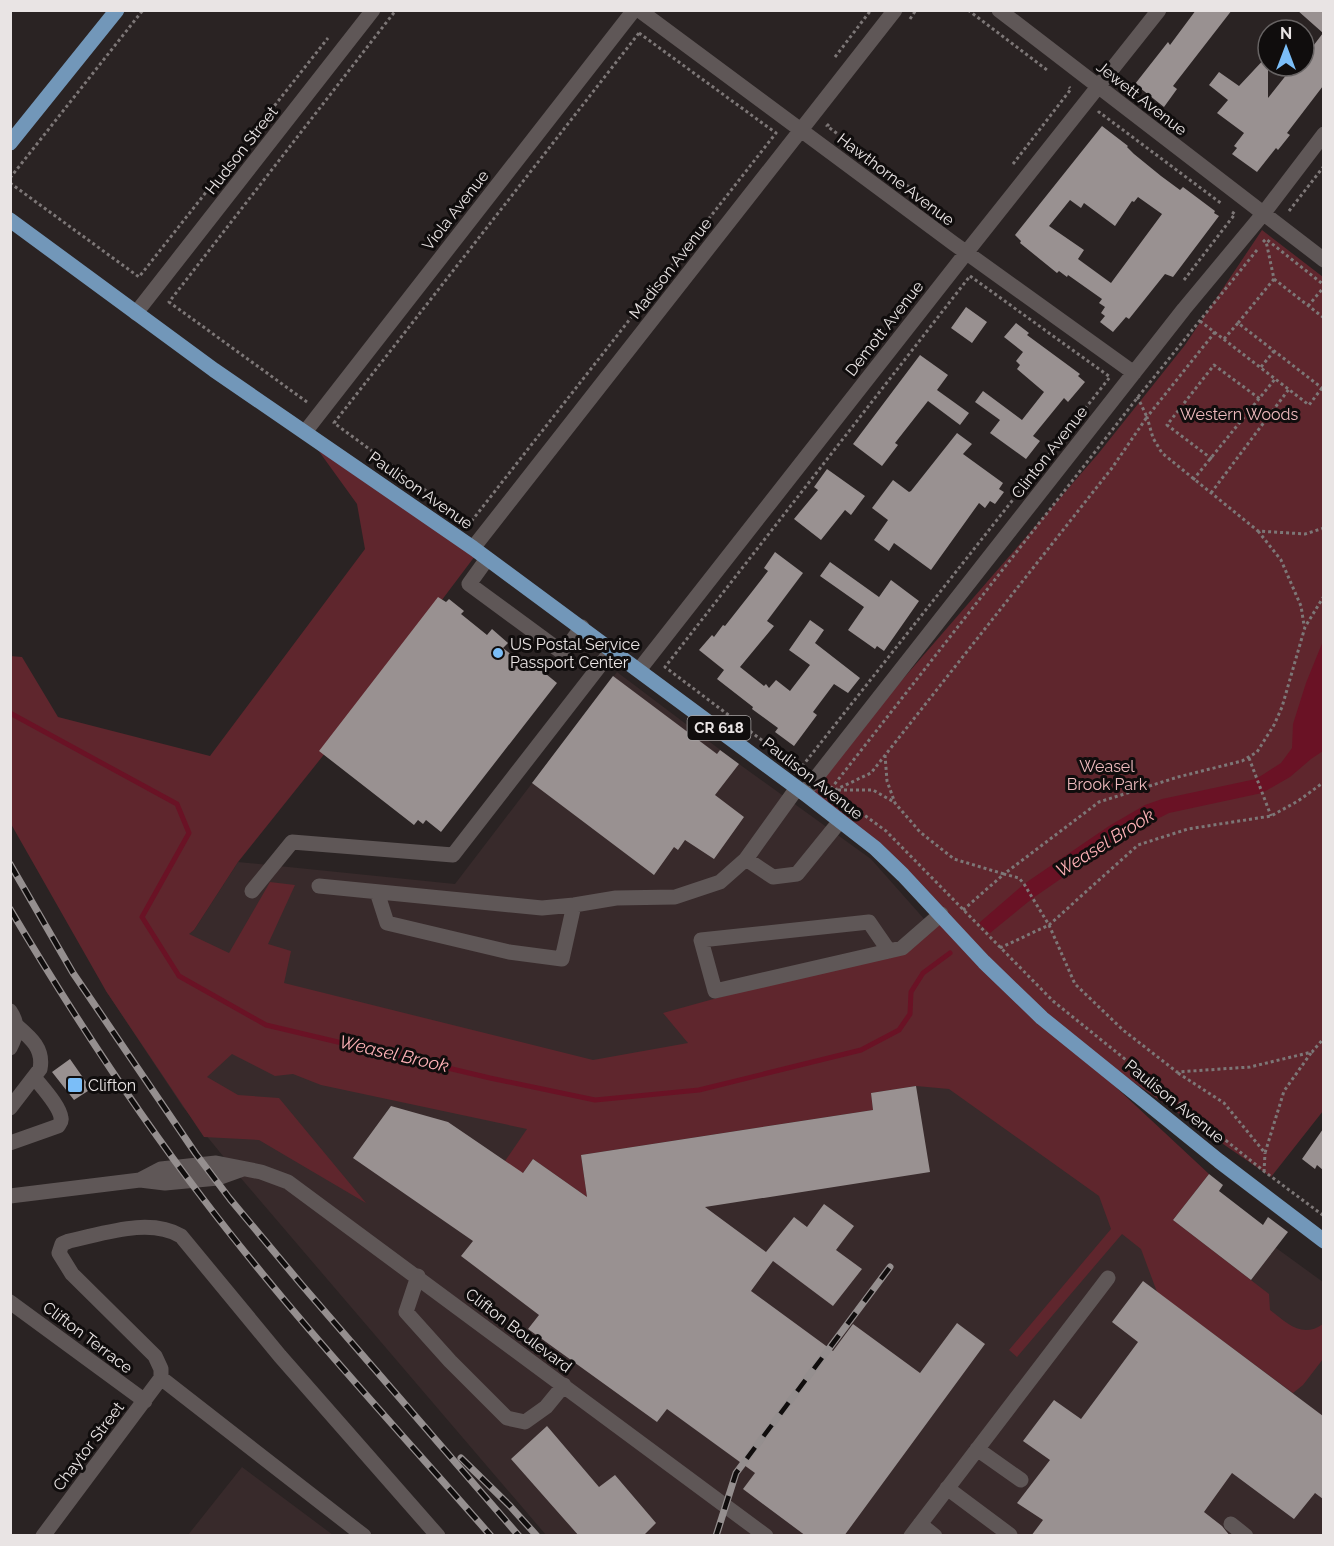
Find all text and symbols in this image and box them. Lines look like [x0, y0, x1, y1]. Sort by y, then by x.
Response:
north arrow [1256, 18, 1316, 78]
text: N [1280, 24, 1292, 43]
street label: Jewett Avenue [1093, 57, 1191, 140]
street label: Hudson Street [201, 102, 282, 198]
street label: Hawthorne Avenue [833, 129, 958, 230]
street label: Viola Avenue [418, 166, 493, 254]
street label: Madison Avenue [625, 214, 716, 322]
street label: Demott Avenue [841, 277, 927, 380]
street label: Clinton Avenue [1007, 402, 1091, 502]
park label: Western Woods [1180, 405, 1298, 424]
street label: Paulison Avenue [365, 448, 476, 533]
place label: US Postal Service Passport Center [510, 635, 640, 672]
marker: US Postal Service Passport Center [491, 646, 505, 660]
road number: CR 618 [688, 716, 750, 740]
street label: Paulison Avenue [759, 733, 867, 824]
park label: Weasel Brook Park [1067, 757, 1148, 794]
water label: Weasel Brook [1052, 804, 1158, 881]
water label: Weasel Brook [337, 1031, 451, 1076]
street label: Paulison Avenue [1121, 1056, 1228, 1147]
marker: Clifton [66, 1076, 84, 1094]
place label: Clifton [88, 1076, 136, 1095]
street label: Clifton Boulevard [462, 1284, 575, 1376]
street label: Clifton Terrace [39, 1298, 136, 1377]
street label: Chaytor Street [49, 1398, 128, 1494]

